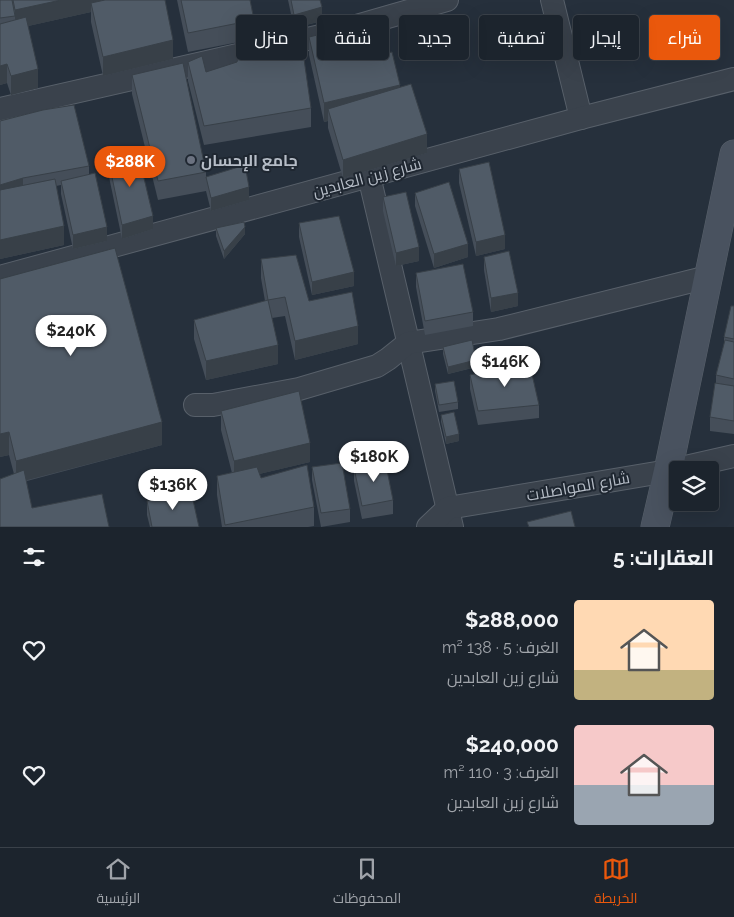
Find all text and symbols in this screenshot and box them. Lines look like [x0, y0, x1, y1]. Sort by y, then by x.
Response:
chip: منزل [236, 15, 307, 60]
chip: شقة [317, 15, 389, 60]
chip: جديد [399, 15, 469, 60]
chip: تصفية [479, 15, 563, 60]
chip: إيجار [573, 15, 639, 60]
chip: شراء [649, 15, 720, 60]
pin: $288K [95, 146, 165, 188]
place label: جامع الإحسان [201, 151, 298, 172]
text: $288K [105, 152, 155, 171]
marker: جامع الإحسان [185, 154, 197, 166]
street label: شارع زين العابدين [311, 154, 424, 203]
pin: $240K [36, 314, 106, 357]
text: $240K [47, 321, 95, 340]
pin: $146K [470, 346, 540, 388]
text: $146K [481, 352, 529, 371]
pin: $180K [339, 440, 409, 483]
text: $180K [350, 447, 398, 466]
map controls [669, 461, 719, 511]
button: layers [669, 461, 719, 511]
pin: $136K [138, 468, 208, 511]
street label: شارع المواصلات [525, 468, 632, 507]
text: $136K [149, 475, 197, 494]
icon: filters [20, 543, 48, 571]
text: العقارات: 5 [613, 545, 714, 570]
text: $288,000 [465, 607, 559, 632]
icon: home [614, 620, 674, 680]
icon: heart [20, 636, 48, 664]
text: الغرف: 5 · 138 m² [442, 638, 559, 657]
text: شارع زين العابدين [447, 668, 559, 687]
text: $240,000 [465, 732, 559, 757]
icon: home [614, 745, 674, 805]
icon: heart [20, 761, 48, 789]
text: الغرف: 3 · 110 m² [443, 763, 559, 782]
text: شارع زين العابدين [447, 793, 559, 812]
tab: الرئيسية [96, 855, 140, 911]
tab: المحفوظات [333, 855, 401, 911]
tab: الخريطة [594, 855, 638, 911]

